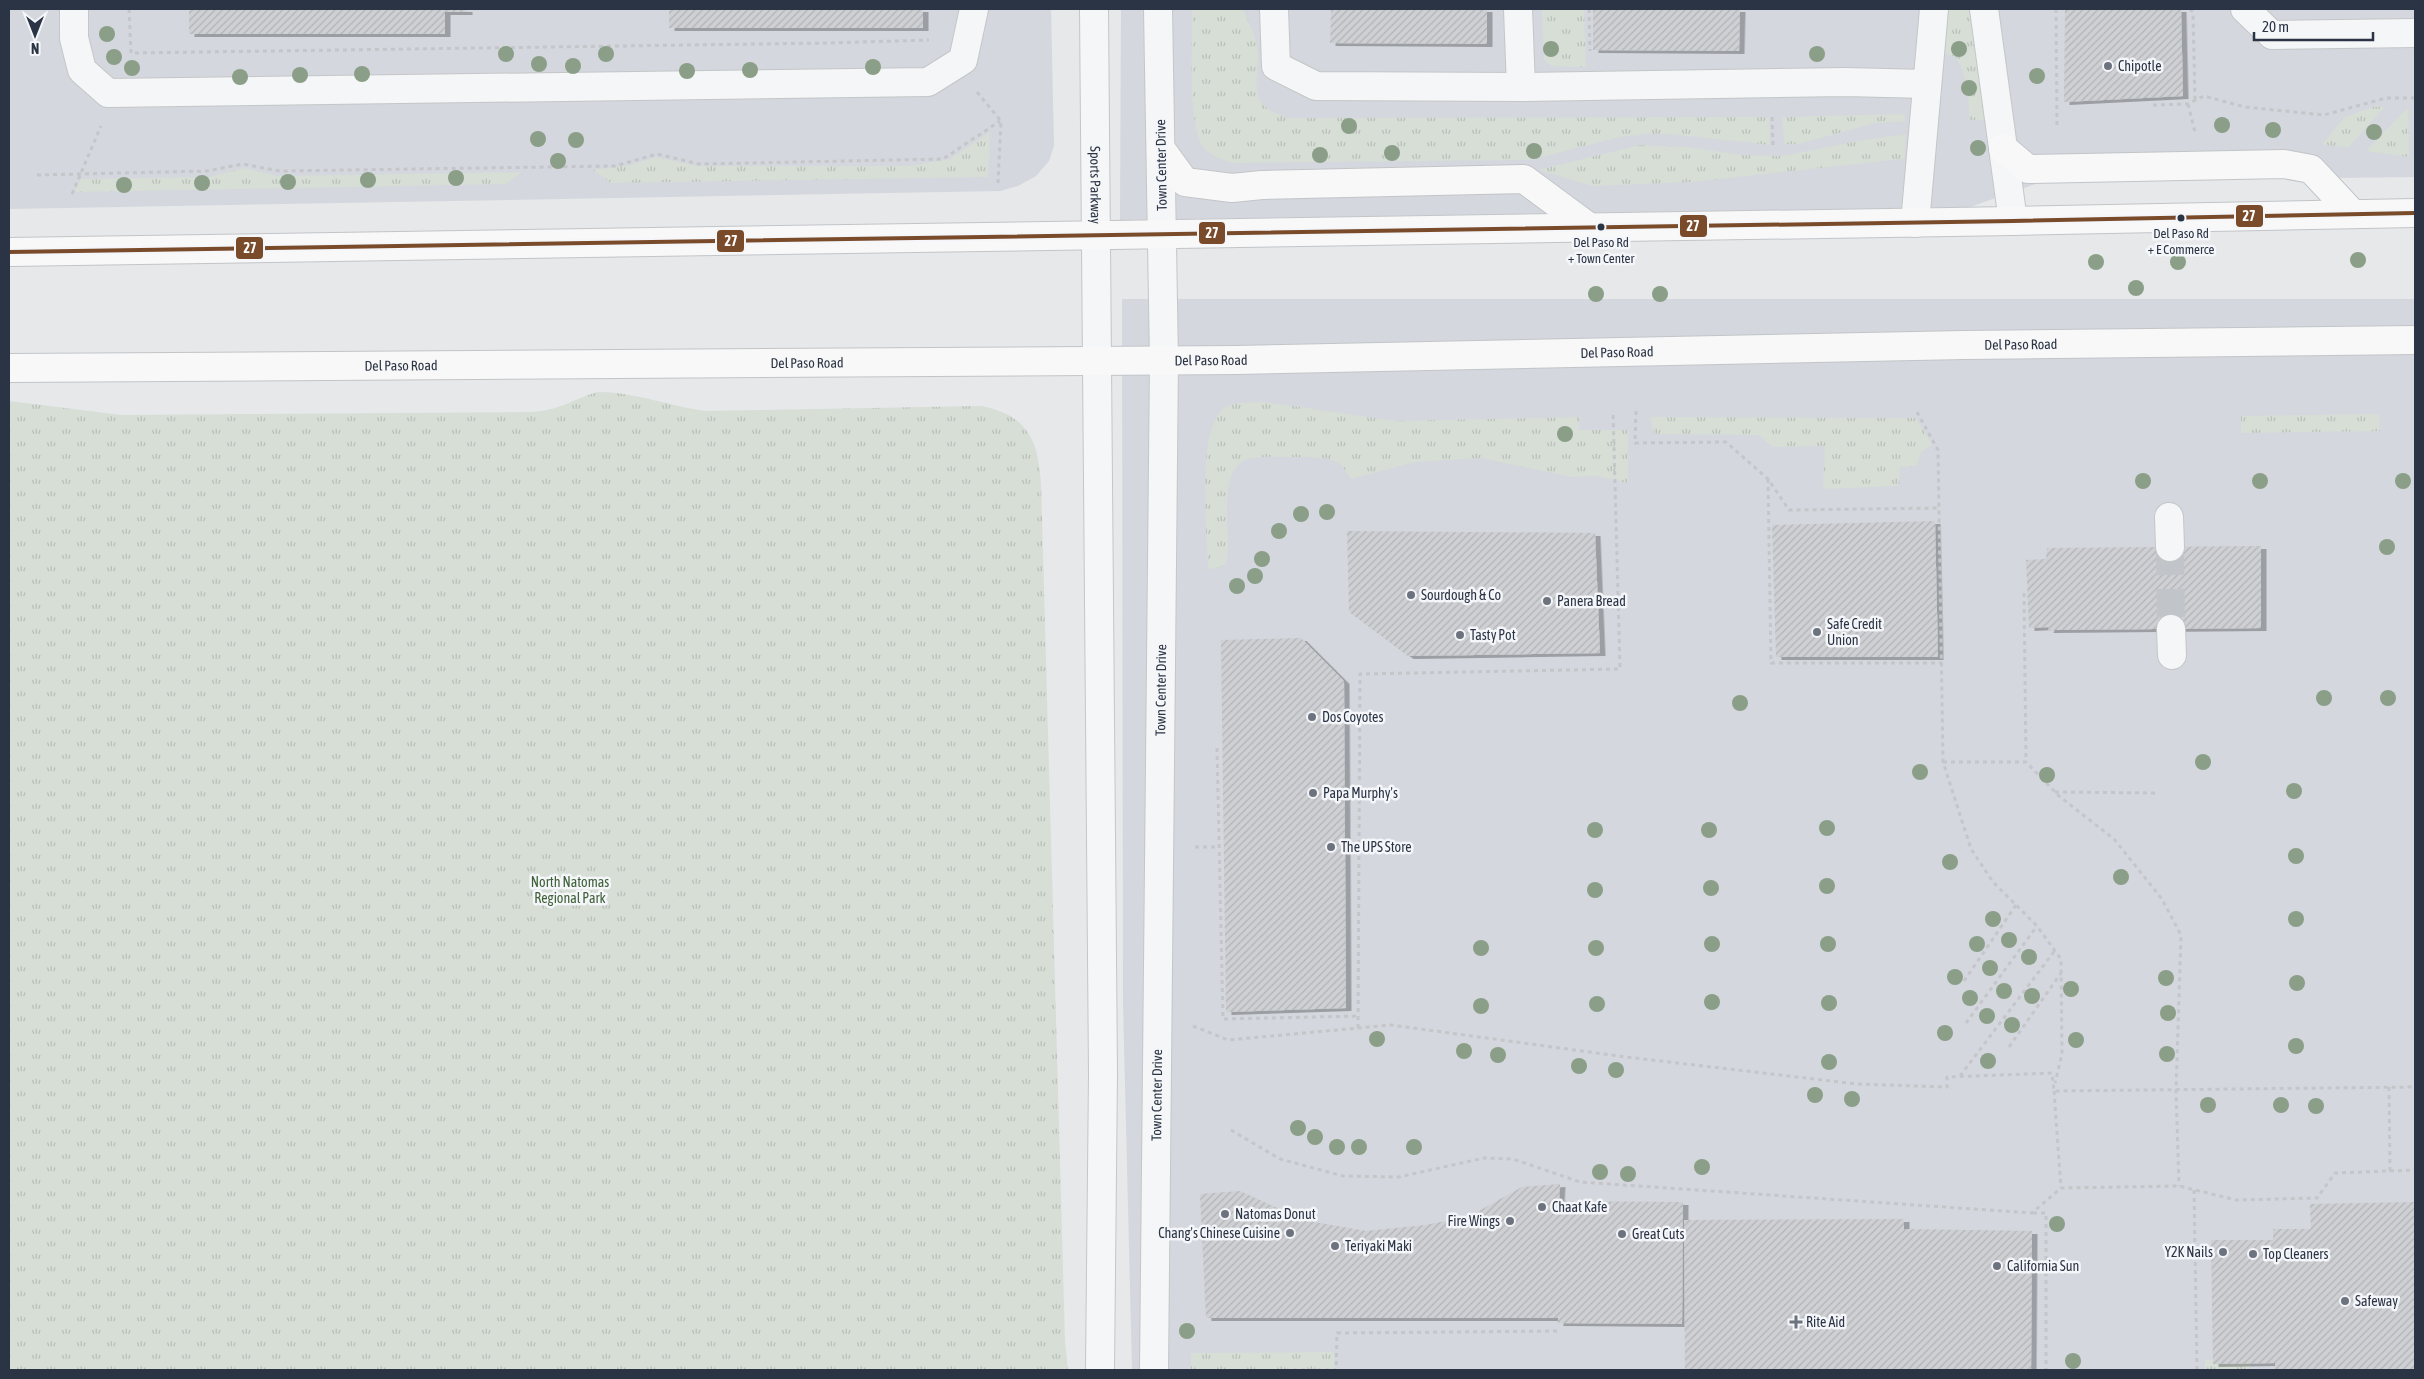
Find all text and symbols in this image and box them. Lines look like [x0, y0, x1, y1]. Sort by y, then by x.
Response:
north arrow [10, 10, 60, 60]
scale bar [2254, 10, 2373, 42]
text: 20 m [2262, 18, 2289, 35]
text: N [31, 40, 39, 56]
place label: Chipotle [2118, 58, 2161, 74]
marker: Chipotle [2102, 60, 2114, 72]
street label: Town Center Drive [1152, 119, 1170, 211]
street label: Sports Parkway [1087, 146, 1104, 224]
line badge: 27 [2235, 204, 2264, 228]
text: 27 [2242, 208, 2256, 224]
marker: Del Paso Rd + E Commerce [2176, 213, 2186, 223]
line badge: 27 [1679, 214, 1708, 238]
text: 27 [1686, 218, 1700, 234]
line badge: 27 [1198, 221, 1226, 245]
marker: Del Paso Rd + Town Center [1596, 222, 1606, 232]
text: 27 [1205, 225, 1219, 241]
place label: Del Paso Rd + E Commerce [2148, 226, 2215, 257]
line badge: 27 [716, 229, 745, 253]
text: 27 [724, 233, 738, 249]
place label: Del Paso Rd + Town Center [1568, 235, 1635, 266]
line badge: 27 [235, 236, 264, 260]
text: 27 [243, 240, 257, 256]
street label: Del Paso Road [1984, 336, 2057, 353]
street label: Del Paso Road [1580, 343, 1654, 361]
street label: Del Paso Road [1174, 352, 1248, 368]
street label: Del Paso Road [770, 355, 844, 371]
street label: Del Paso Road [364, 357, 438, 374]
place label: Sourdough & Co [1421, 587, 1501, 603]
marker: Sourdough & Co [1405, 589, 1417, 601]
place label: Panera Bread [1557, 593, 1626, 609]
marker: Panera Bread [1541, 595, 1553, 607]
place label: Safe Credit Union [1827, 616, 1882, 648]
marker: Safe Credit Union [1811, 626, 1823, 638]
place label: Tasty Pot [1470, 627, 1516, 643]
marker: Tasty Pot [1454, 629, 1466, 641]
street label: Town Center Drive [1152, 644, 1169, 736]
place label: Dos Coyotes [1322, 709, 1383, 725]
marker: Dos Coyotes [1306, 711, 1318, 723]
place label: Papa Murphy's [1323, 785, 1398, 801]
marker: Papa Murphy's [1307, 787, 1319, 799]
place label: The UPS Store [1341, 839, 1412, 855]
marker: The UPS Store [1325, 841, 1337, 853]
park label: North Natomas Regional Park [531, 874, 609, 906]
street label: Town Center Drive [1148, 1049, 1165, 1141]
place label: Chaat Kafe [1552, 1199, 1607, 1215]
marker: Chaat Kafe [1536, 1201, 1548, 1213]
place label: Natomas Donut [1235, 1206, 1316, 1222]
marker: Natomas Donut [1219, 1208, 1231, 1220]
place label: Fire Wings [1448, 1213, 1500, 1229]
marker: Fire Wings [1504, 1215, 1516, 1227]
place label: Chang's Chinese Cuisine [1158, 1225, 1280, 1241]
place label: Great Cuts [1632, 1226, 1684, 1242]
marker: Chang's Chinese Cuisine [1284, 1227, 1296, 1239]
marker: Great Cuts [1616, 1228, 1628, 1240]
place label: Teriyaki Maki [1345, 1238, 1412, 1254]
marker: Teriyaki Maki [1329, 1240, 1341, 1252]
place label: Y2K Nails [2165, 1244, 2213, 1260]
marker: Y2K Nails [2217, 1246, 2229, 1258]
place label: Top Cleaners [2263, 1246, 2328, 1262]
marker: Top Cleaners [2247, 1248, 2259, 1260]
place label: California Sun [2007, 1258, 2079, 1274]
marker: California Sun [1991, 1260, 2003, 1272]
place label: Safeway [2355, 1293, 2398, 1309]
marker: Safeway [2339, 1295, 2351, 1307]
place label: Rite Aid [1806, 1314, 1845, 1330]
marker: Rite Aid [1790, 1316, 1802, 1328]

